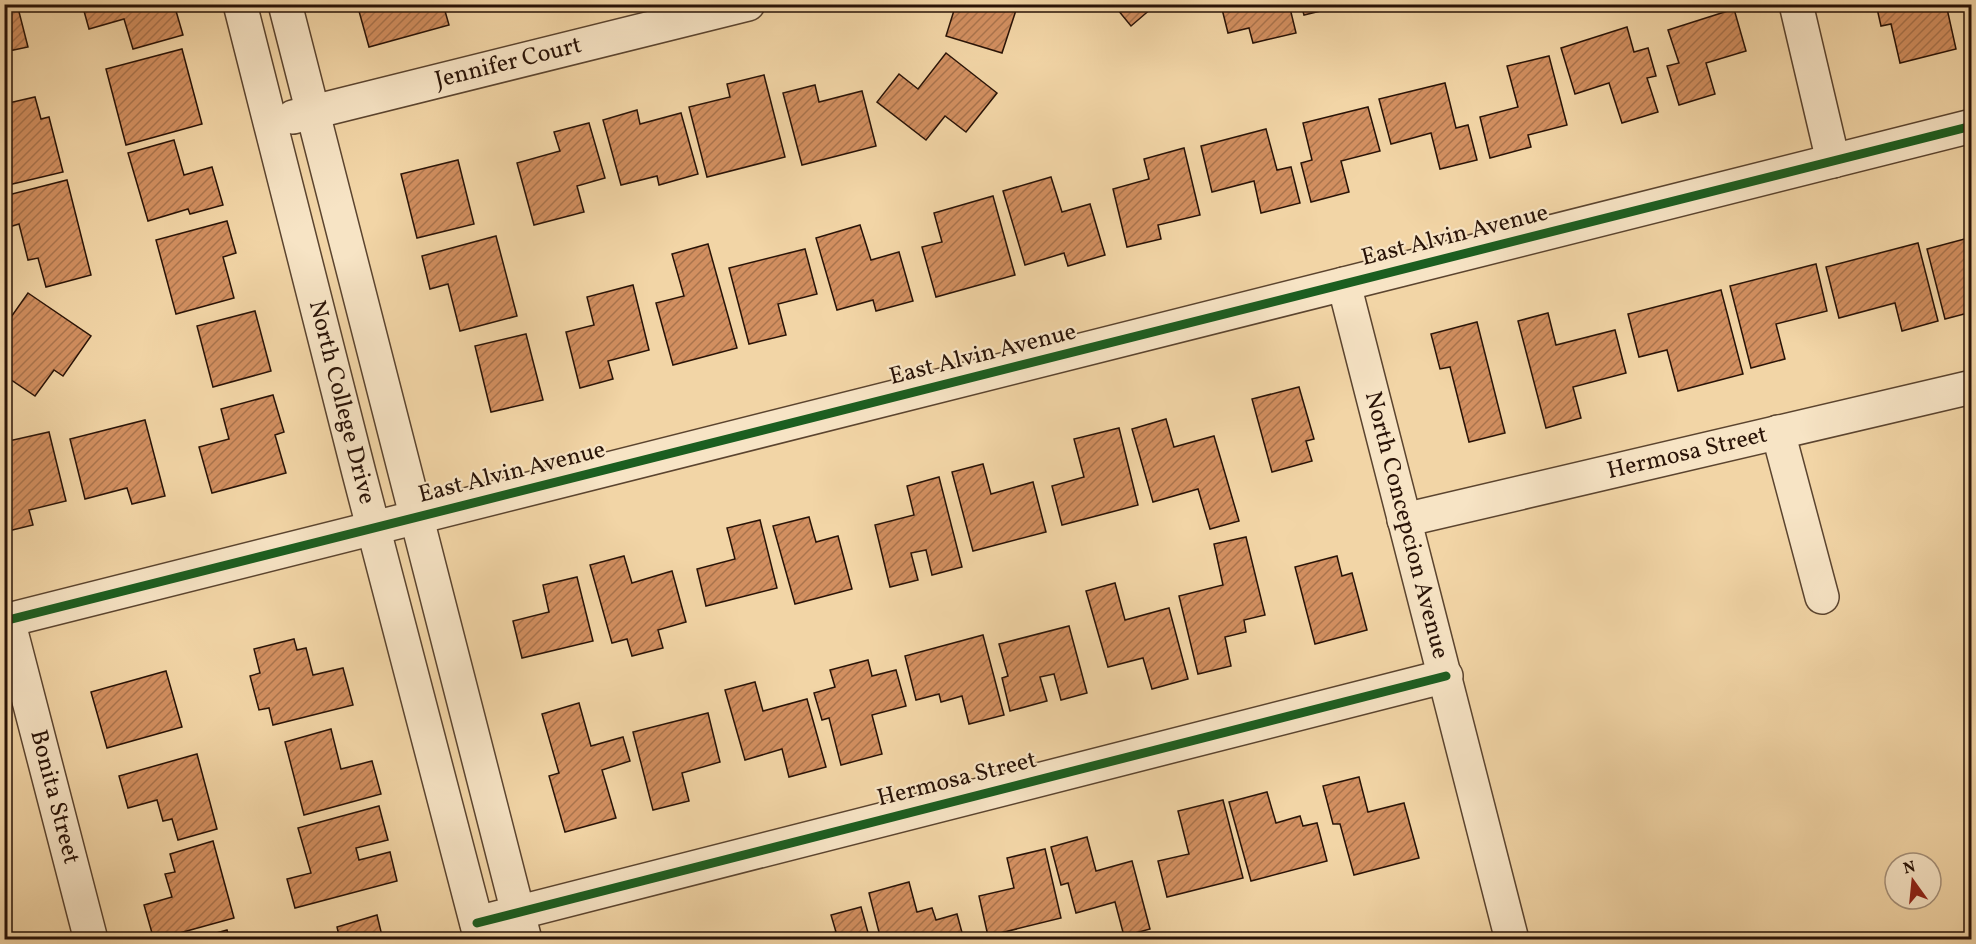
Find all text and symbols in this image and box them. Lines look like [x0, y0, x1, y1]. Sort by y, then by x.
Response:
street label: Jennifer Court [431, 29, 585, 98]
street label: East Alvin Avenue [1358, 196, 1552, 276]
street label: North College Drive [299, 297, 383, 508]
street label: East Alvin Avenue [886, 315, 1080, 395]
street label: North Concepcion Avenue [1355, 388, 1456, 663]
street label: Hermosa Street [1604, 418, 1771, 489]
street label: East Alvin Avenue [415, 433, 609, 513]
street label: Bonita Street [20, 726, 88, 868]
street label: Hermosa Street [874, 744, 1040, 816]
north arrow [1883, 851, 1943, 911]
text: N [1901, 856, 1918, 881]

